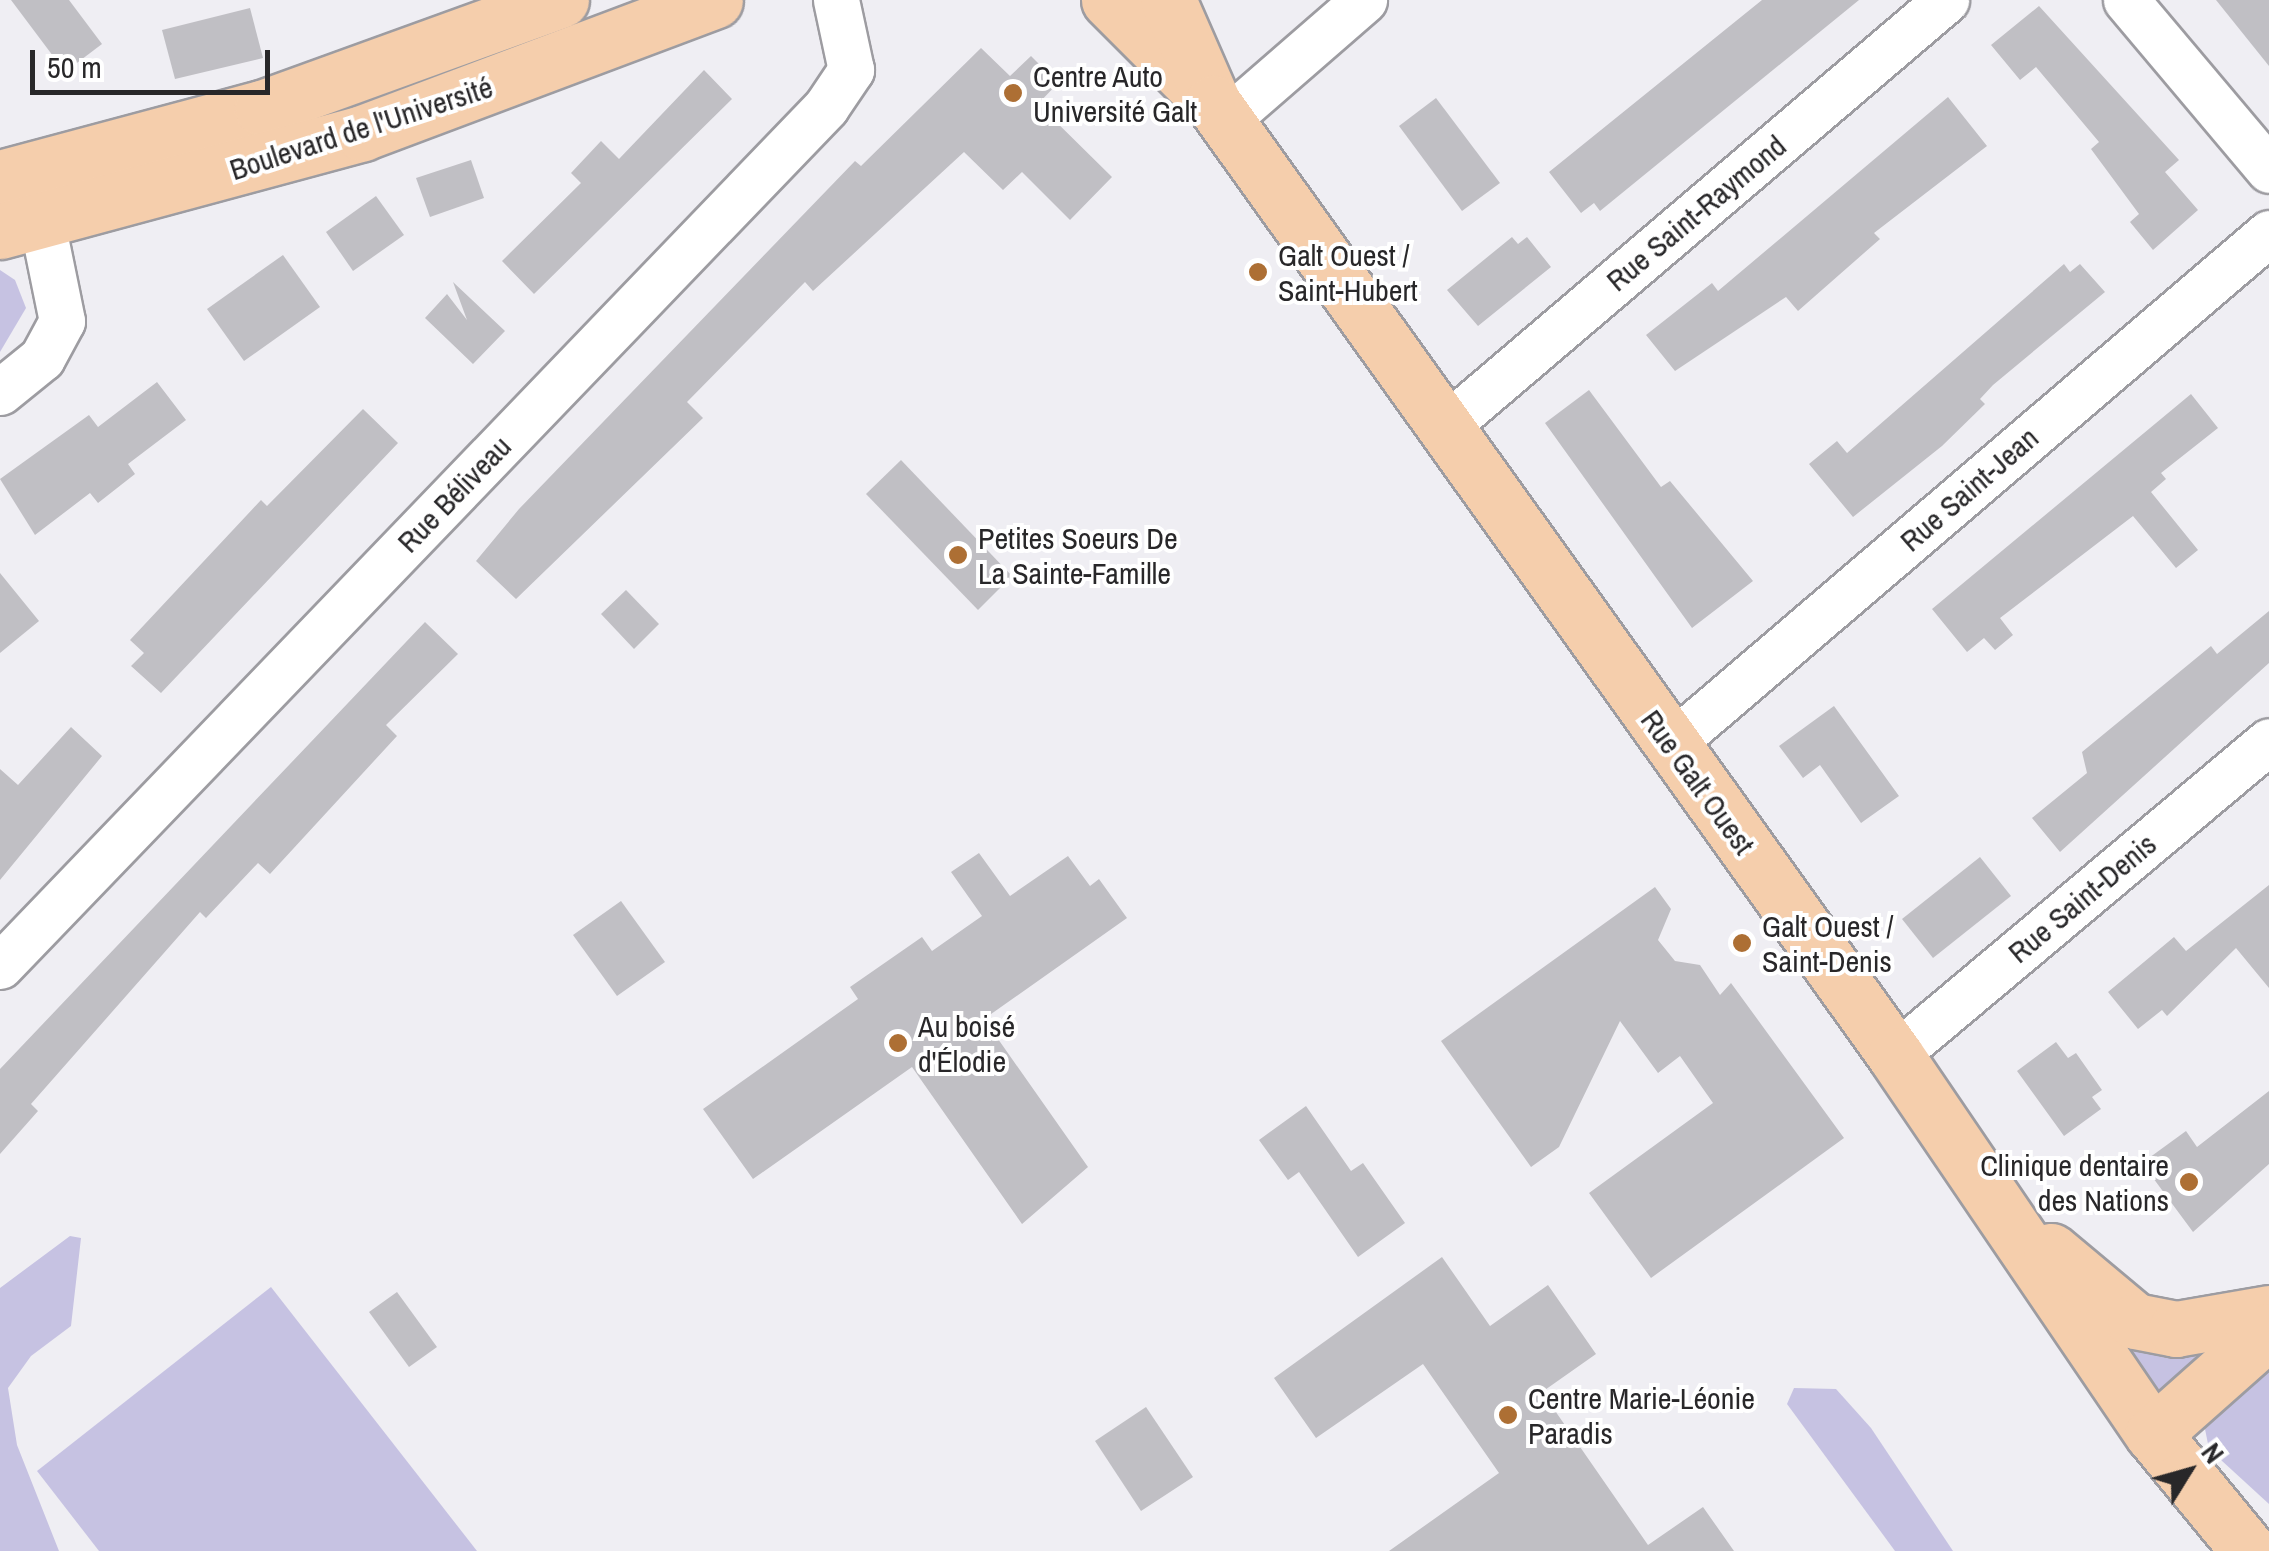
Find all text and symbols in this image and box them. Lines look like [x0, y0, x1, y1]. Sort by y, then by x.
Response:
scale bar [35, 30, 275, 92]
text: 50 m [47, 47, 102, 87]
place label: Centre Auto Université Galt [1033, 58, 1197, 128]
street label: Boulevard de l'Université [225, 69, 497, 187]
marker: Centre Auto Université Galt [1002, 82, 1024, 104]
street label: Rue Saint-Raymond [1599, 128, 1793, 298]
place label: Galt Ouest / Saint-Hubert [1278, 237, 1417, 308]
marker: Galt Ouest / Saint-Hubert [1247, 261, 1269, 283]
street label: Rue Saint-Jean [1893, 419, 2045, 559]
street label: Rue Béliveau [390, 428, 518, 560]
place label: Petites Soeurs De La Sainte-Famille [978, 520, 1178, 590]
marker: Petites Soeurs De La Sainte-Famille [947, 544, 969, 566]
street label: Rue Galt Ouest [1634, 703, 1762, 861]
street label: Rue Saint-Denis [2001, 826, 2163, 970]
place label: Galt Ouest / Saint-Denis [1762, 908, 1893, 978]
marker: Galt Ouest / Saint-Denis [1731, 932, 1753, 954]
place label: Au boisé d'Élodie [918, 1008, 1015, 1078]
marker: Au boisé d'Élodie [887, 1032, 909, 1054]
place label: Clinique dentaire des Nations [1980, 1147, 2169, 1218]
marker: Clinique dentaire des Nations [2178, 1171, 2200, 1193]
place label: Centre Marie-Léonie Paradis [1528, 1380, 1755, 1450]
marker: Centre Marie-Léonie Paradis [1497, 1404, 1519, 1426]
north arrow [2139, 1421, 2239, 1521]
text: N [2193, 1435, 2233, 1471]

